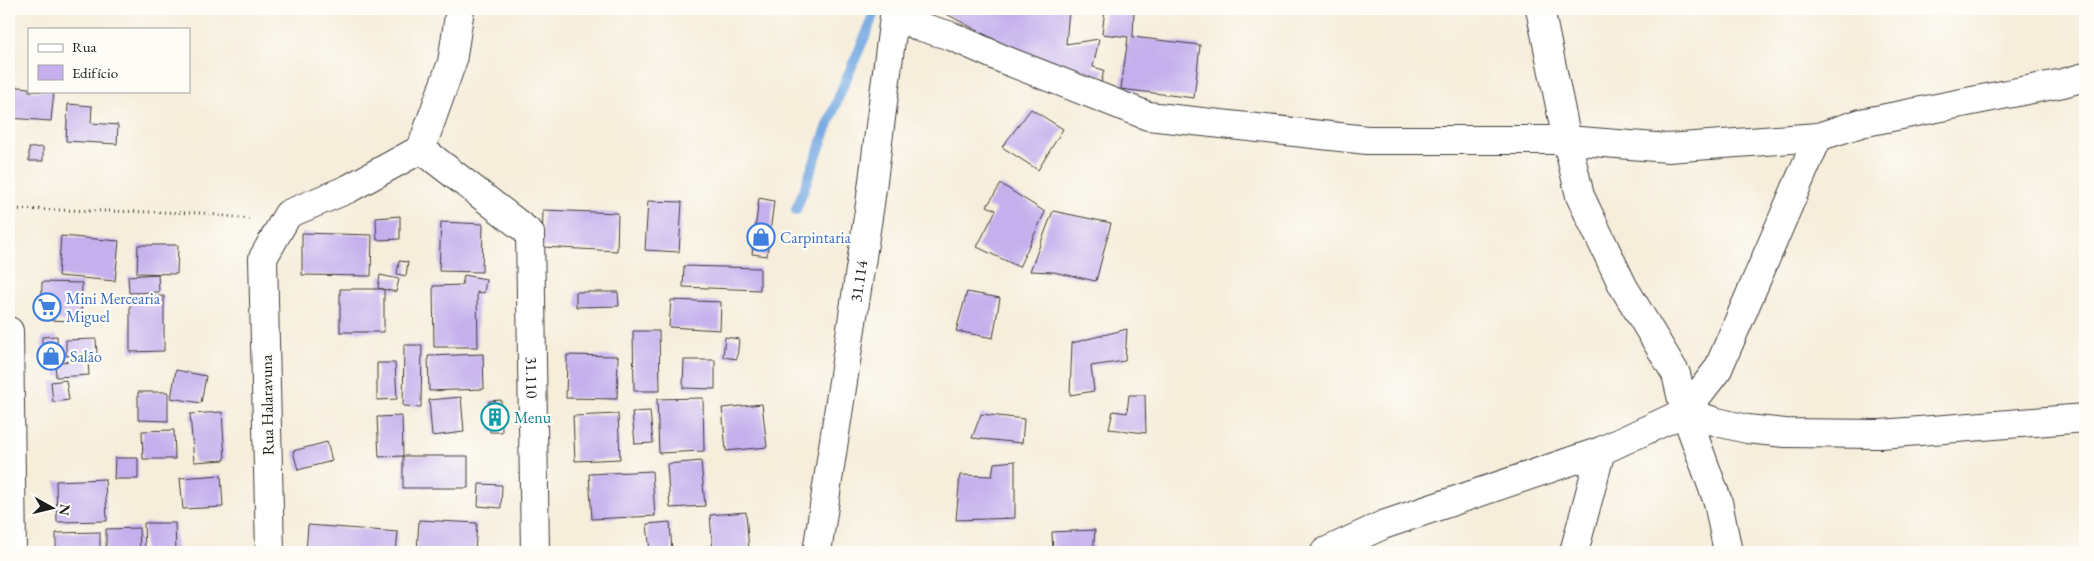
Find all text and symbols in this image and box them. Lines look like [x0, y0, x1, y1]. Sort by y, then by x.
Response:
legend [28, 28, 190, 92]
text: Rua [72, 37, 97, 56]
text: Edifício [72, 63, 118, 82]
shop icon: Carpintaria [746, 222, 776, 252]
place label: Carpintaria [780, 227, 851, 248]
street label: 31.114 [845, 258, 872, 304]
place label: Mini Mercearia Miguel [66, 288, 161, 327]
supermarket icon: Mini Mercearia Miguel [32, 292, 62, 322]
shop icon: Salão [36, 341, 66, 371]
place label: Salão [70, 346, 102, 367]
street label: Rua Halaravuna [256, 354, 278, 456]
street label: 31.110 [521, 356, 543, 399]
building icon: Menu [480, 402, 510, 432]
place label: Menu [514, 407, 552, 428]
north arrow [28, 484, 78, 534]
text: N [55, 503, 75, 517]

